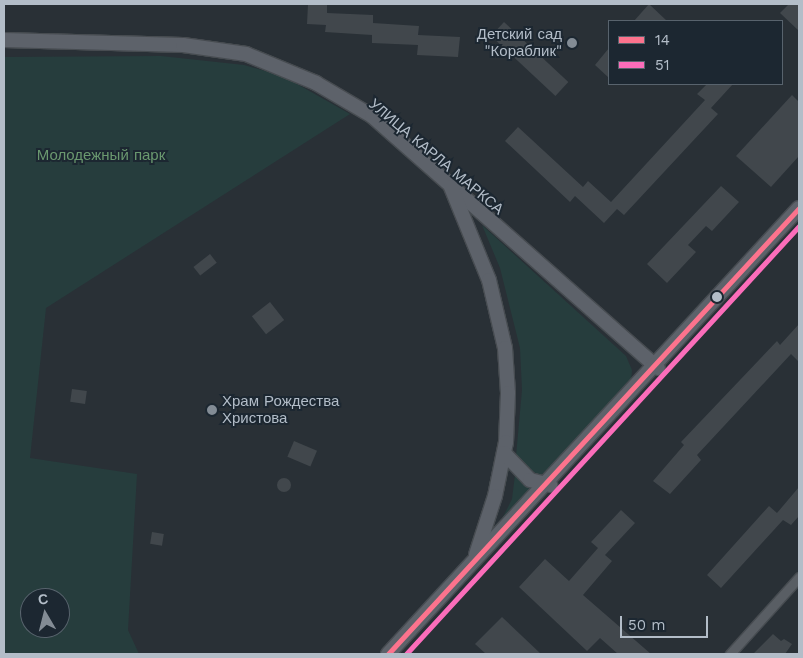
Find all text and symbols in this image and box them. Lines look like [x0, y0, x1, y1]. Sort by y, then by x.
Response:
legend [608, 20, 783, 85]
place label: Детский сад "Кораблик" [477, 25, 562, 60]
text: 14 [655, 31, 670, 49]
marker: Детский сад "Кораблик" [566, 37, 578, 49]
text: 51 [655, 56, 670, 74]
street label: УЛИЦА КАРЛА МАРКСА [365, 95, 507, 219]
park label: Молодежный парк [37, 147, 165, 165]
unlabelled marker [712, 292, 722, 302]
place label: Храм Рождества Христова [222, 392, 339, 427]
marker: Храм Рождества Христова [206, 404, 218, 416]
north arrow [20, 588, 70, 638]
text: С [37, 591, 49, 608]
scale bar [623, 606, 710, 638]
text: 50 m [628, 616, 665, 634]

